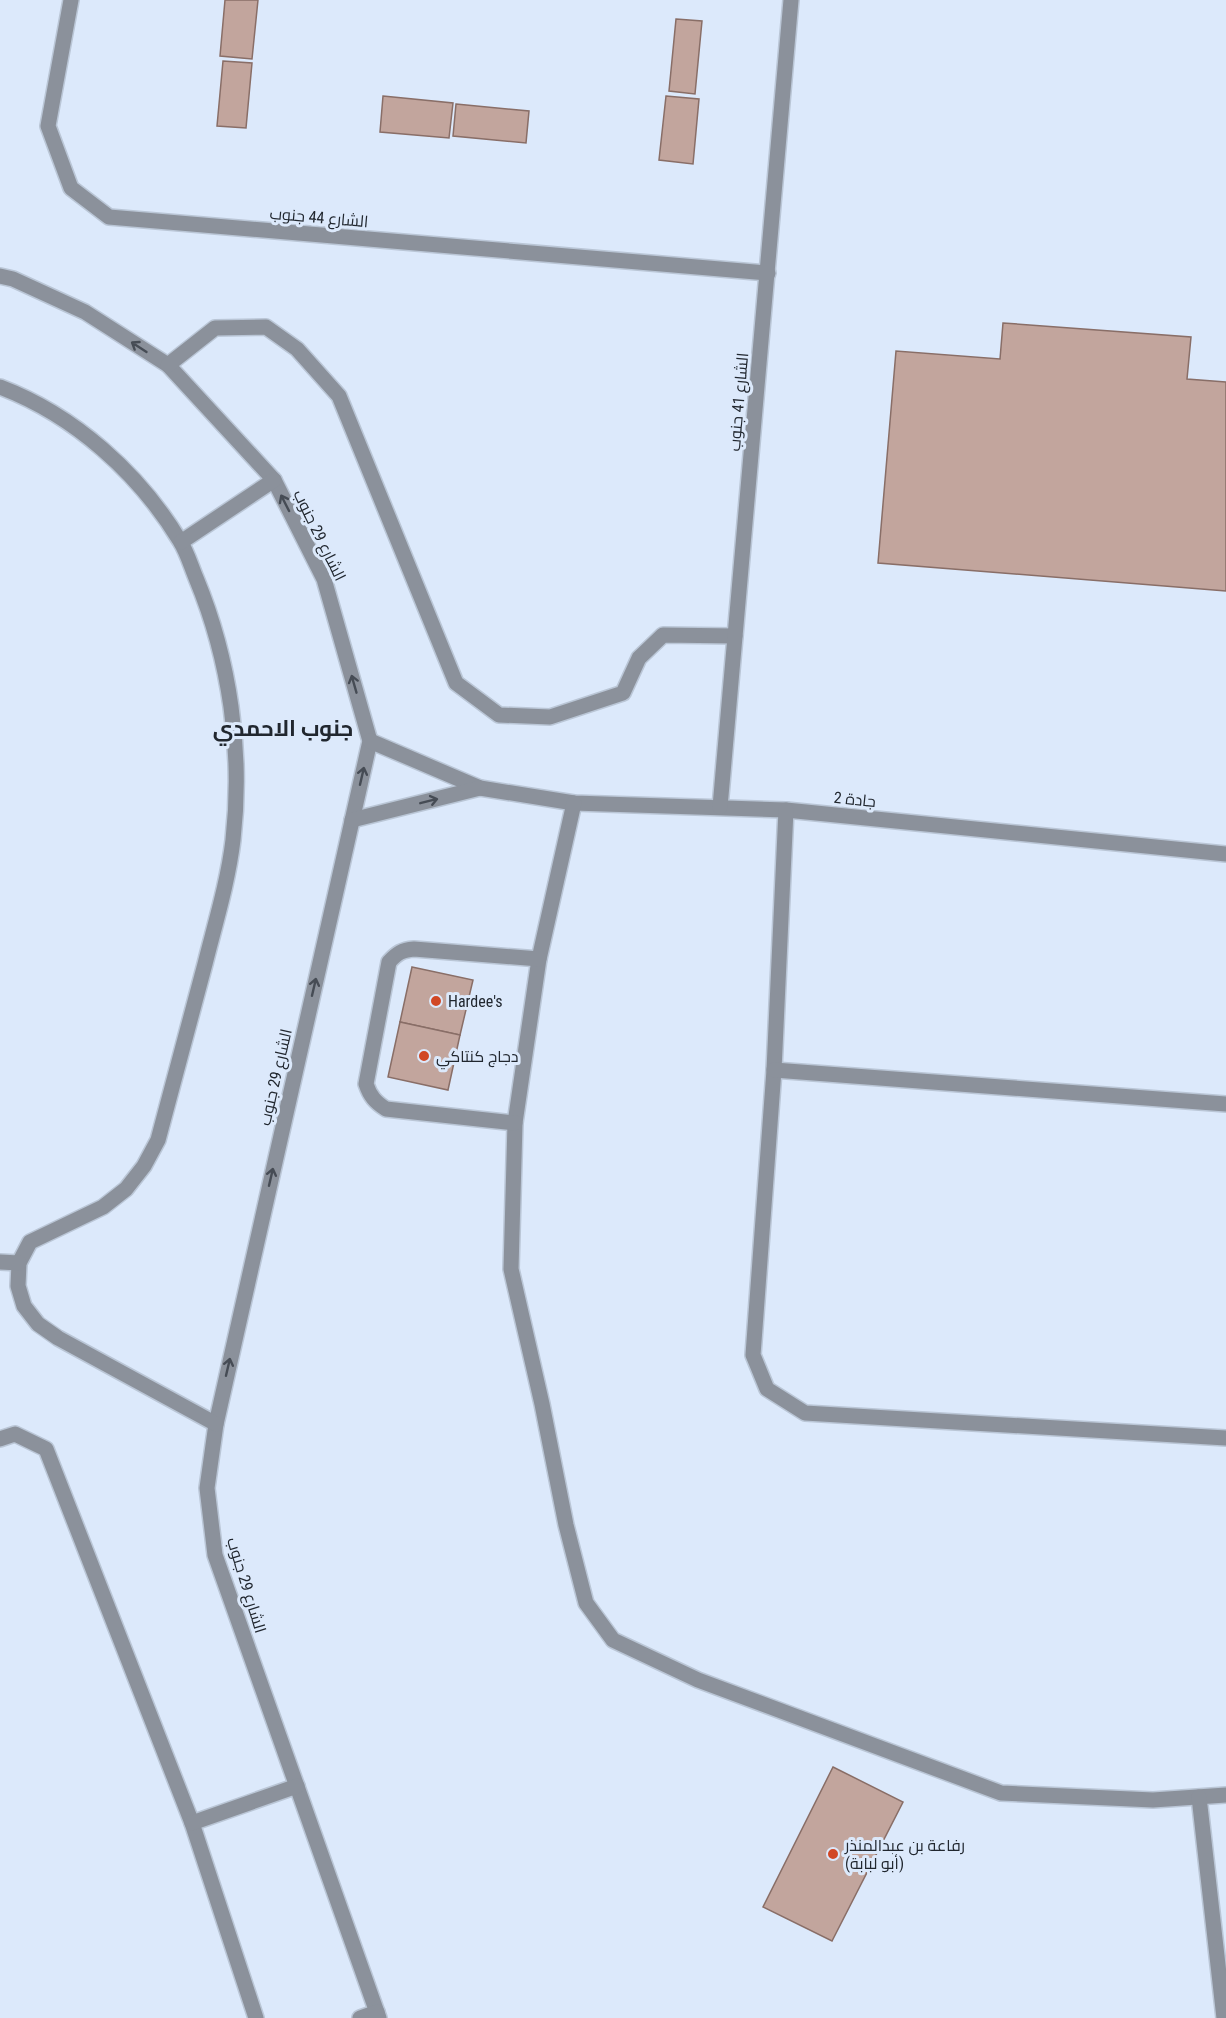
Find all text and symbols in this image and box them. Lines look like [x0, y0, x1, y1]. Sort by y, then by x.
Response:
street label: الشارع 44 جنوب [269, 204, 369, 233]
one-way arrow [131, 340, 148, 352]
street label: الشارع 41 جنوب [725, 352, 754, 452]
street label: الشارع 29 جنوب [288, 487, 350, 585]
one-way arrow [279, 494, 291, 512]
one-way arrow [348, 675, 359, 694]
district label: جنوب الاحمدي [213, 716, 353, 746]
one-way arrow [356, 767, 368, 786]
street label: جادة 2 [833, 788, 877, 811]
one-way arrow [419, 794, 438, 806]
one-way arrow [309, 978, 320, 997]
place label: Hardee's [448, 992, 503, 1011]
marker: Hardee's [429, 994, 443, 1008]
street label: الشارع 29 جنوب [255, 1027, 298, 1128]
place label: دجاج كنتاكي [436, 1047, 519, 1070]
marker: دجاج كنتاكي [417, 1049, 431, 1063]
one-way arrow [266, 1168, 277, 1187]
one-way arrow [223, 1358, 235, 1377]
street label: الشارع 29 جنوب [221, 1535, 270, 1636]
place label: رفاعة بن عبدالمنذر (أبو لبابة) [844, 1836, 965, 1873]
marker: رفاعة بن عبدالمنذر (أبو لبابة) [826, 1847, 840, 1861]

